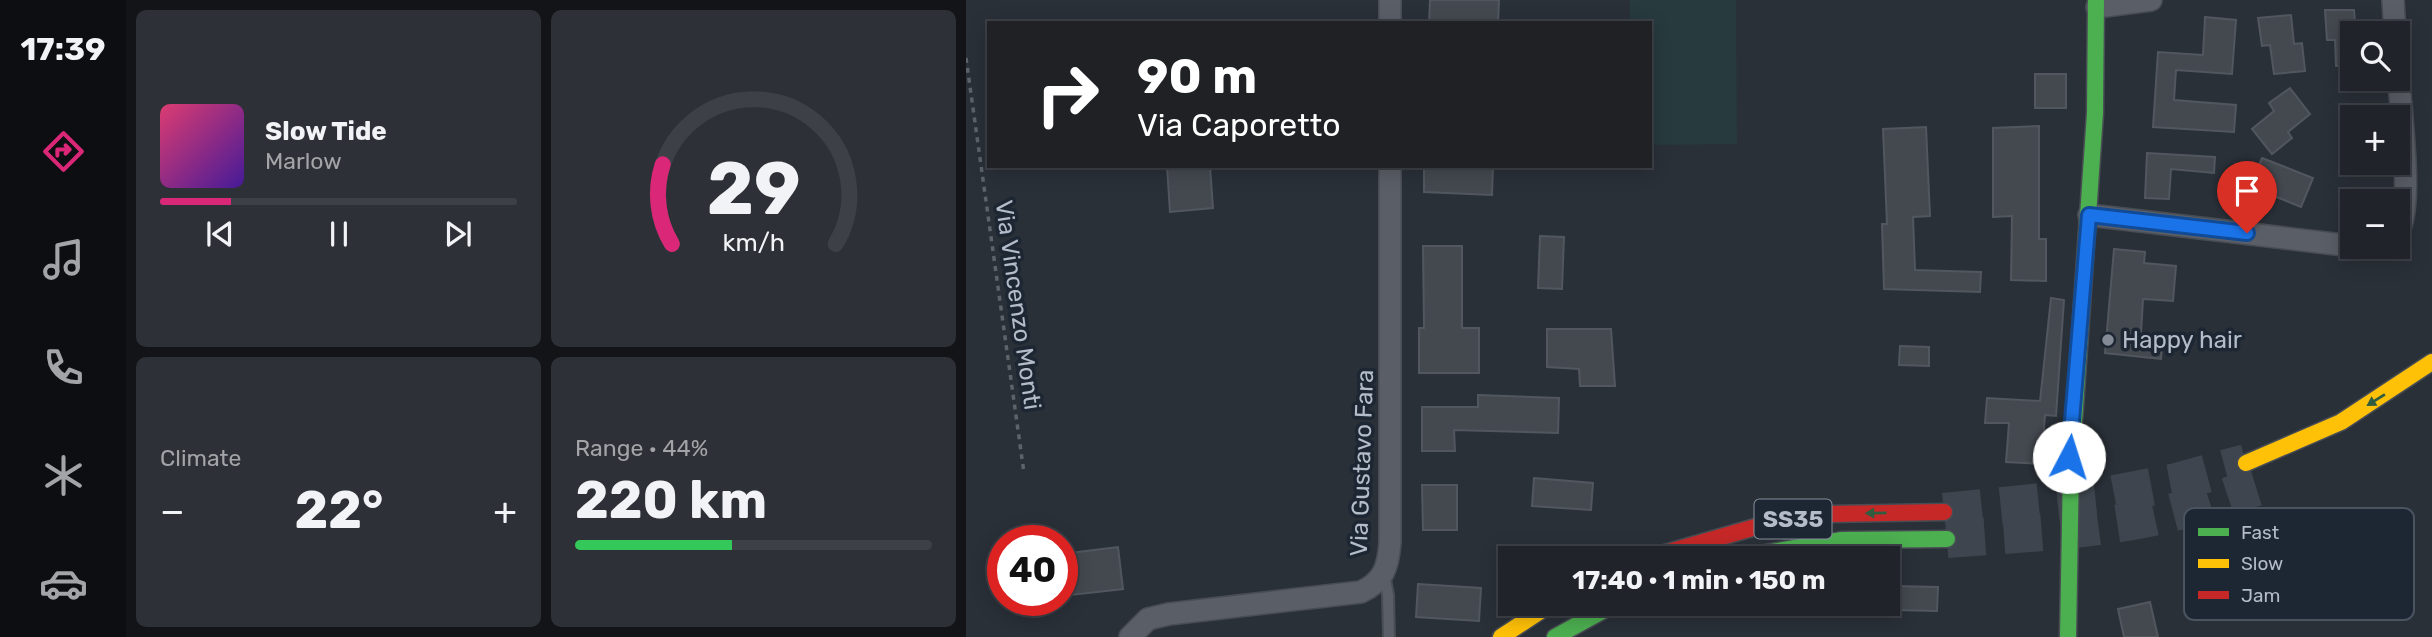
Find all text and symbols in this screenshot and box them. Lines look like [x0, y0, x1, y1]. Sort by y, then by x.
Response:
map controls [2340, 21, 2410, 259]
button: search [2340, 21, 2410, 91]
text: 17:39 [20, 30, 106, 68]
text: 90 m [1137, 47, 1257, 105]
icon: right [1022, 49, 1113, 140]
button: + [2340, 105, 2410, 175]
text: Via Caporetto [1137, 106, 1341, 144]
text: Slow Tide [265, 116, 387, 147]
icon: directions [39, 127, 88, 176]
text: Marlow [265, 147, 342, 175]
text: 29 [707, 147, 800, 233]
pin [2217, 161, 2277, 233]
icon: arrive [2228, 172, 2266, 210]
button: − [2340, 189, 2410, 259]
street label: Via Vincenzo Monti [989, 198, 1047, 412]
icon: previous [201, 215, 239, 253]
icon: pause [320, 215, 358, 253]
icon: next [439, 215, 477, 253]
text: km/h [722, 228, 785, 257]
icon: music [39, 235, 88, 284]
place label: Happy hair [2122, 326, 2242, 354]
marker: Happy hair [2100, 332, 2116, 348]
icon: phone [39, 343, 88, 392]
street label: Via Gustavo Fara [1345, 369, 1379, 557]
one-way arrow [2366, 394, 2385, 407]
position arrow [2032, 420, 2106, 494]
text: Range · 44% [575, 434, 708, 462]
text: Climate [160, 444, 241, 472]
icon: climate [39, 451, 88, 500]
text: 220 km [575, 469, 767, 531]
text: 22° [295, 479, 384, 541]
text: − [160, 488, 185, 534]
text: + [493, 488, 517, 534]
road number: SS35 [1754, 499, 1832, 538]
one-way arrow [1864, 507, 1886, 519]
legend [2184, 508, 2414, 620]
text: Fast [2241, 521, 2280, 544]
speed limit sign: 40 [987, 525, 1078, 616]
text: Slow [2241, 552, 2283, 575]
icon: car [39, 559, 88, 608]
text: 17:40 · 1 min · 150 m [1572, 565, 1826, 596]
text: Jam [2241, 584, 2280, 607]

